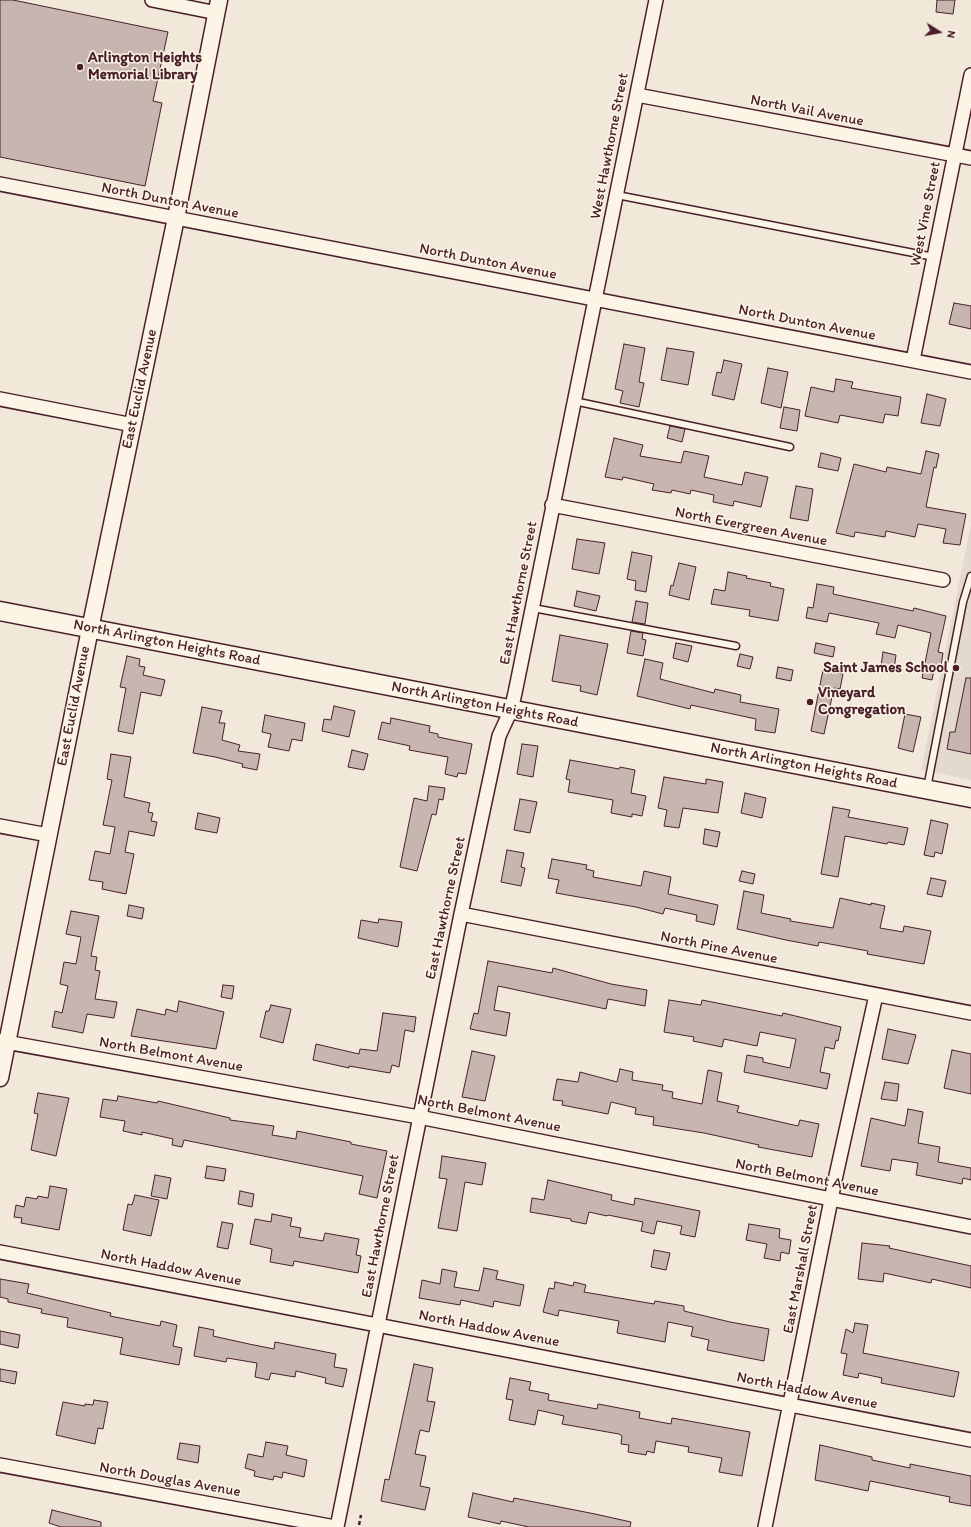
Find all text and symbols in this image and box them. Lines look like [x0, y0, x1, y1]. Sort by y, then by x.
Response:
north arrow [919, 12, 959, 52]
text: N [944, 29, 958, 39]
place label: Arlington Heights Memorial Library [88, 49, 202, 84]
marker: Arlington Heights Memorial Library [75, 62, 85, 72]
street label: West Hawthorne Street [587, 71, 633, 221]
street label: North Vail Avenue [749, 91, 865, 131]
street label: West Vine Street [907, 160, 945, 268]
street label: North Dunton Avenue [100, 179, 240, 223]
street label: North Dunton Avenue [418, 240, 558, 284]
street label: North Dunton Avenue [737, 301, 877, 345]
street label: East Euclid Avenue [119, 328, 161, 450]
street label: North Evergreen Avenue [673, 503, 829, 551]
street label: East Hawthorne Street [496, 520, 542, 666]
street label: North Arlington Heights Road [72, 616, 262, 670]
street label: East Euclid Avenue [54, 644, 94, 768]
place label: Saint James School [823, 659, 948, 677]
marker: Saint James School [951, 663, 961, 673]
street label: North Arlington Heights Road [390, 678, 580, 732]
place label: Vineyard Congregation [818, 684, 906, 719]
marker: Vineyard Congregation [805, 697, 815, 707]
street label: North Arlington Heights Road [709, 739, 899, 793]
street label: East Hawthorne Street [422, 835, 470, 981]
street label: North Pine Avenue [659, 928, 779, 968]
street label: North Belmont Avenue [98, 1033, 244, 1077]
street label: North Belmont Avenue [416, 1091, 562, 1137]
street label: East Hawthorne Street [358, 1153, 404, 1299]
street label: North Belmont Avenue [734, 1155, 880, 1201]
street label: East Marshall Street [780, 1203, 822, 1335]
street label: North Haddow Avenue [99, 1245, 243, 1291]
street label: North Haddow Avenue [417, 1306, 561, 1352]
street label: North Haddow Avenue [735, 1368, 879, 1414]
street label: North Douglas Avenue [98, 1459, 242, 1501]

